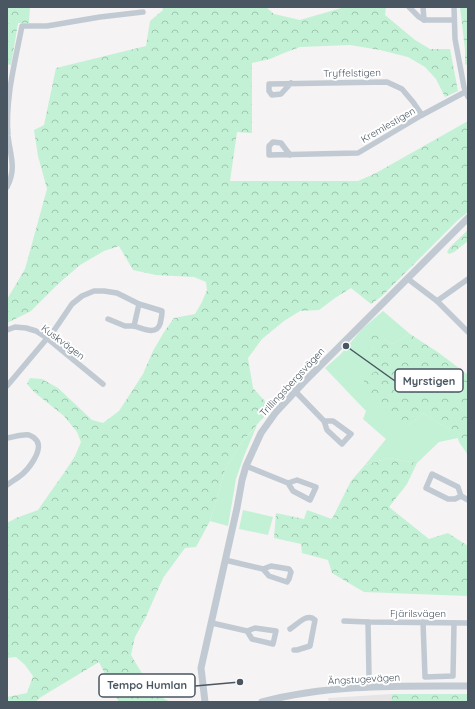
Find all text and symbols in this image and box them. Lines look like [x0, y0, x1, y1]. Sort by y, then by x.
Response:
street label: Tryffelstigen [323, 66, 381, 80]
street label: Kremlestigen [358, 104, 418, 146]
street label: Kuskvägen [39, 321, 87, 363]
street label: Trillingsbergsvägen [257, 345, 327, 419]
callout: Myrstigen [395, 369, 463, 392]
text: Myrstigen [403, 374, 455, 388]
street label: Fjärilsvägen [390, 607, 446, 620]
street label: Ängstugevägen [327, 671, 401, 687]
callout: Tempo Humlan [99, 674, 195, 697]
text: Tempo Humlan [107, 678, 187, 692]

